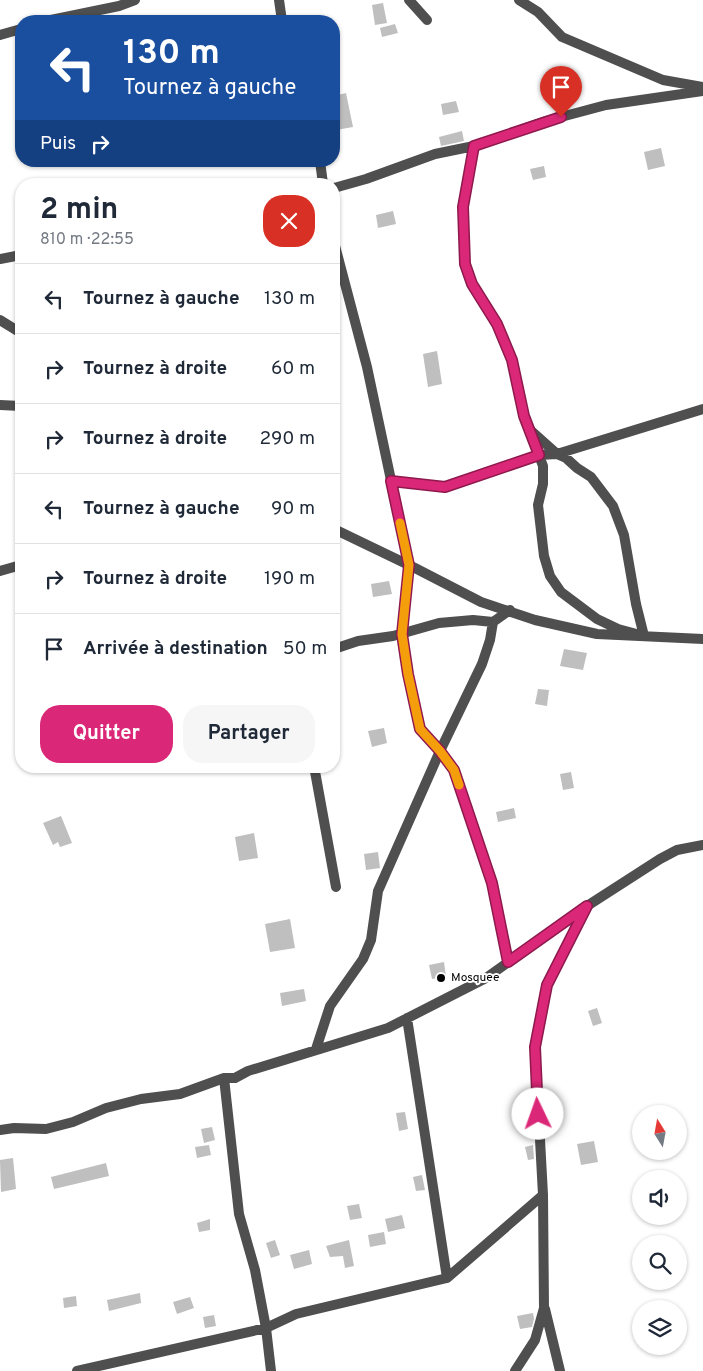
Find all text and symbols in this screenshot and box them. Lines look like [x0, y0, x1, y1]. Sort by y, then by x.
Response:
text: 130 m [123, 32, 220, 76]
icon: left [40, 35, 105, 100]
pin [540, 66, 582, 117]
icon: arrive [547, 73, 575, 101]
text: Tournez à gauche [123, 75, 296, 102]
icon: right [86, 130, 114, 158]
text: Puis [40, 132, 76, 156]
text: 2 min [40, 192, 118, 229]
button: close [263, 195, 315, 247]
text: 810 m · 22:55 [40, 230, 134, 250]
icon: left [40, 285, 68, 313]
text: Tournez à gauche [83, 287, 240, 311]
text: 130 m [264, 287, 315, 311]
icon: right [40, 355, 68, 383]
text: Tournez à droite [83, 357, 227, 381]
text: 60 m [271, 357, 315, 381]
icon: right [40, 425, 68, 453]
text: Tournez à droite [83, 427, 227, 451]
text: 290 m [259, 427, 315, 451]
icon: left [40, 495, 68, 523]
text: Tournez à gauche [83, 497, 240, 521]
text: 90 m [271, 497, 315, 521]
icon: right [40, 565, 68, 593]
text: Tournez à droite [83, 567, 227, 591]
text: 190 m [264, 567, 315, 591]
icon: arrive [40, 635, 68, 663]
text: Arrivée à destination [83, 637, 268, 661]
text: 50 m [283, 637, 327, 661]
button: Quitter [40, 705, 173, 763]
button: Partager [183, 705, 315, 763]
place label: Mosquee [451, 970, 499, 986]
marker: Mosquee [435, 972, 447, 984]
position arrow [511, 1087, 563, 1139]
north arrow [632, 1105, 688, 1160]
map controls [632, 1105, 687, 1355]
button: sound [632, 1170, 687, 1225]
button: search [632, 1235, 687, 1290]
button: layers [632, 1300, 687, 1355]

